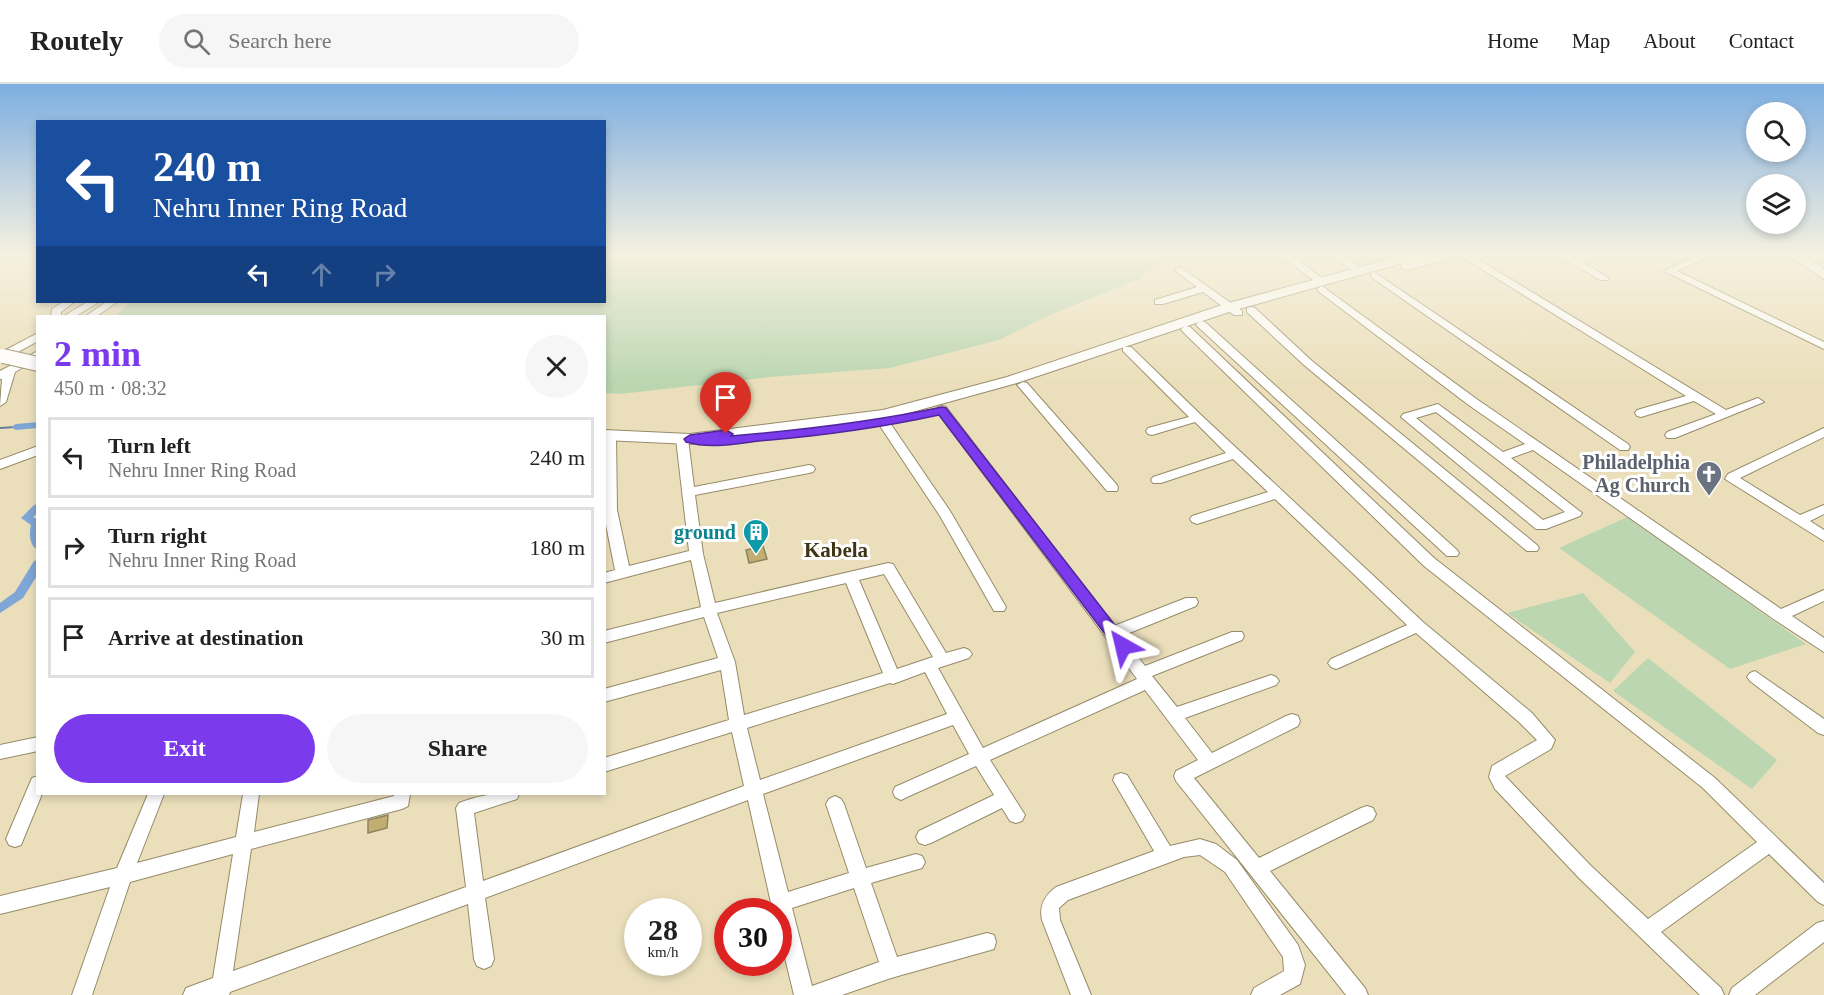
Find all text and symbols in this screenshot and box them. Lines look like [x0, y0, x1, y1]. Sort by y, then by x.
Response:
search box [159, 14, 579, 68]
text: Routely [30, 25, 123, 56]
icon: search [180, 25, 213, 58]
text: Search here [228, 28, 332, 53]
text: Home [1487, 29, 1539, 53]
text: Map [1572, 29, 1610, 53]
text: About [1643, 29, 1696, 53]
text: Contact [1729, 29, 1794, 53]
map controls [1746, 102, 1806, 234]
button: search [1746, 102, 1806, 162]
icon: left [54, 144, 132, 222]
text: 240 m [153, 144, 262, 190]
button: layers [1746, 174, 1806, 234]
text: Nehru Inner Ring Road [153, 193, 407, 223]
icon: left [242, 258, 275, 291]
icon: ahead [305, 258, 338, 291]
icon: right [368, 258, 401, 291]
text: 2 min [54, 334, 141, 374]
button: close [525, 335, 588, 398]
pin [700, 372, 751, 434]
text: 450 m · 08:32 [54, 377, 167, 399]
icon: arrive [709, 381, 742, 414]
text: Turn left [108, 433, 191, 458]
icon: left [57, 441, 90, 474]
text: 240 m [529, 445, 585, 470]
place label: Philadelphia Ag Church [1582, 451, 1690, 497]
text: Nehru Inner Ring Road [108, 459, 296, 481]
church icon: Philadelphia Ag Church [1694, 459, 1724, 497]
building icon: ground [741, 517, 771, 555]
place label: ground [674, 521, 736, 544]
text: Turn right [108, 523, 207, 548]
icon: right [57, 531, 90, 564]
text: 180 m [529, 535, 585, 560]
district label: Kabela [804, 538, 869, 562]
text: Nehru Inner Ring Road [108, 549, 296, 571]
position arrow [1091, 614, 1155, 678]
icon: arrive [57, 621, 90, 654]
text: Arrive at destination [108, 625, 304, 650]
text: 30 m [540, 625, 585, 650]
button: Exit [54, 714, 315, 783]
button: Share [327, 714, 588, 783]
speed limit sign: 30 [714, 898, 792, 976]
text: 28 [648, 913, 678, 946]
text: km/h [648, 944, 678, 960]

